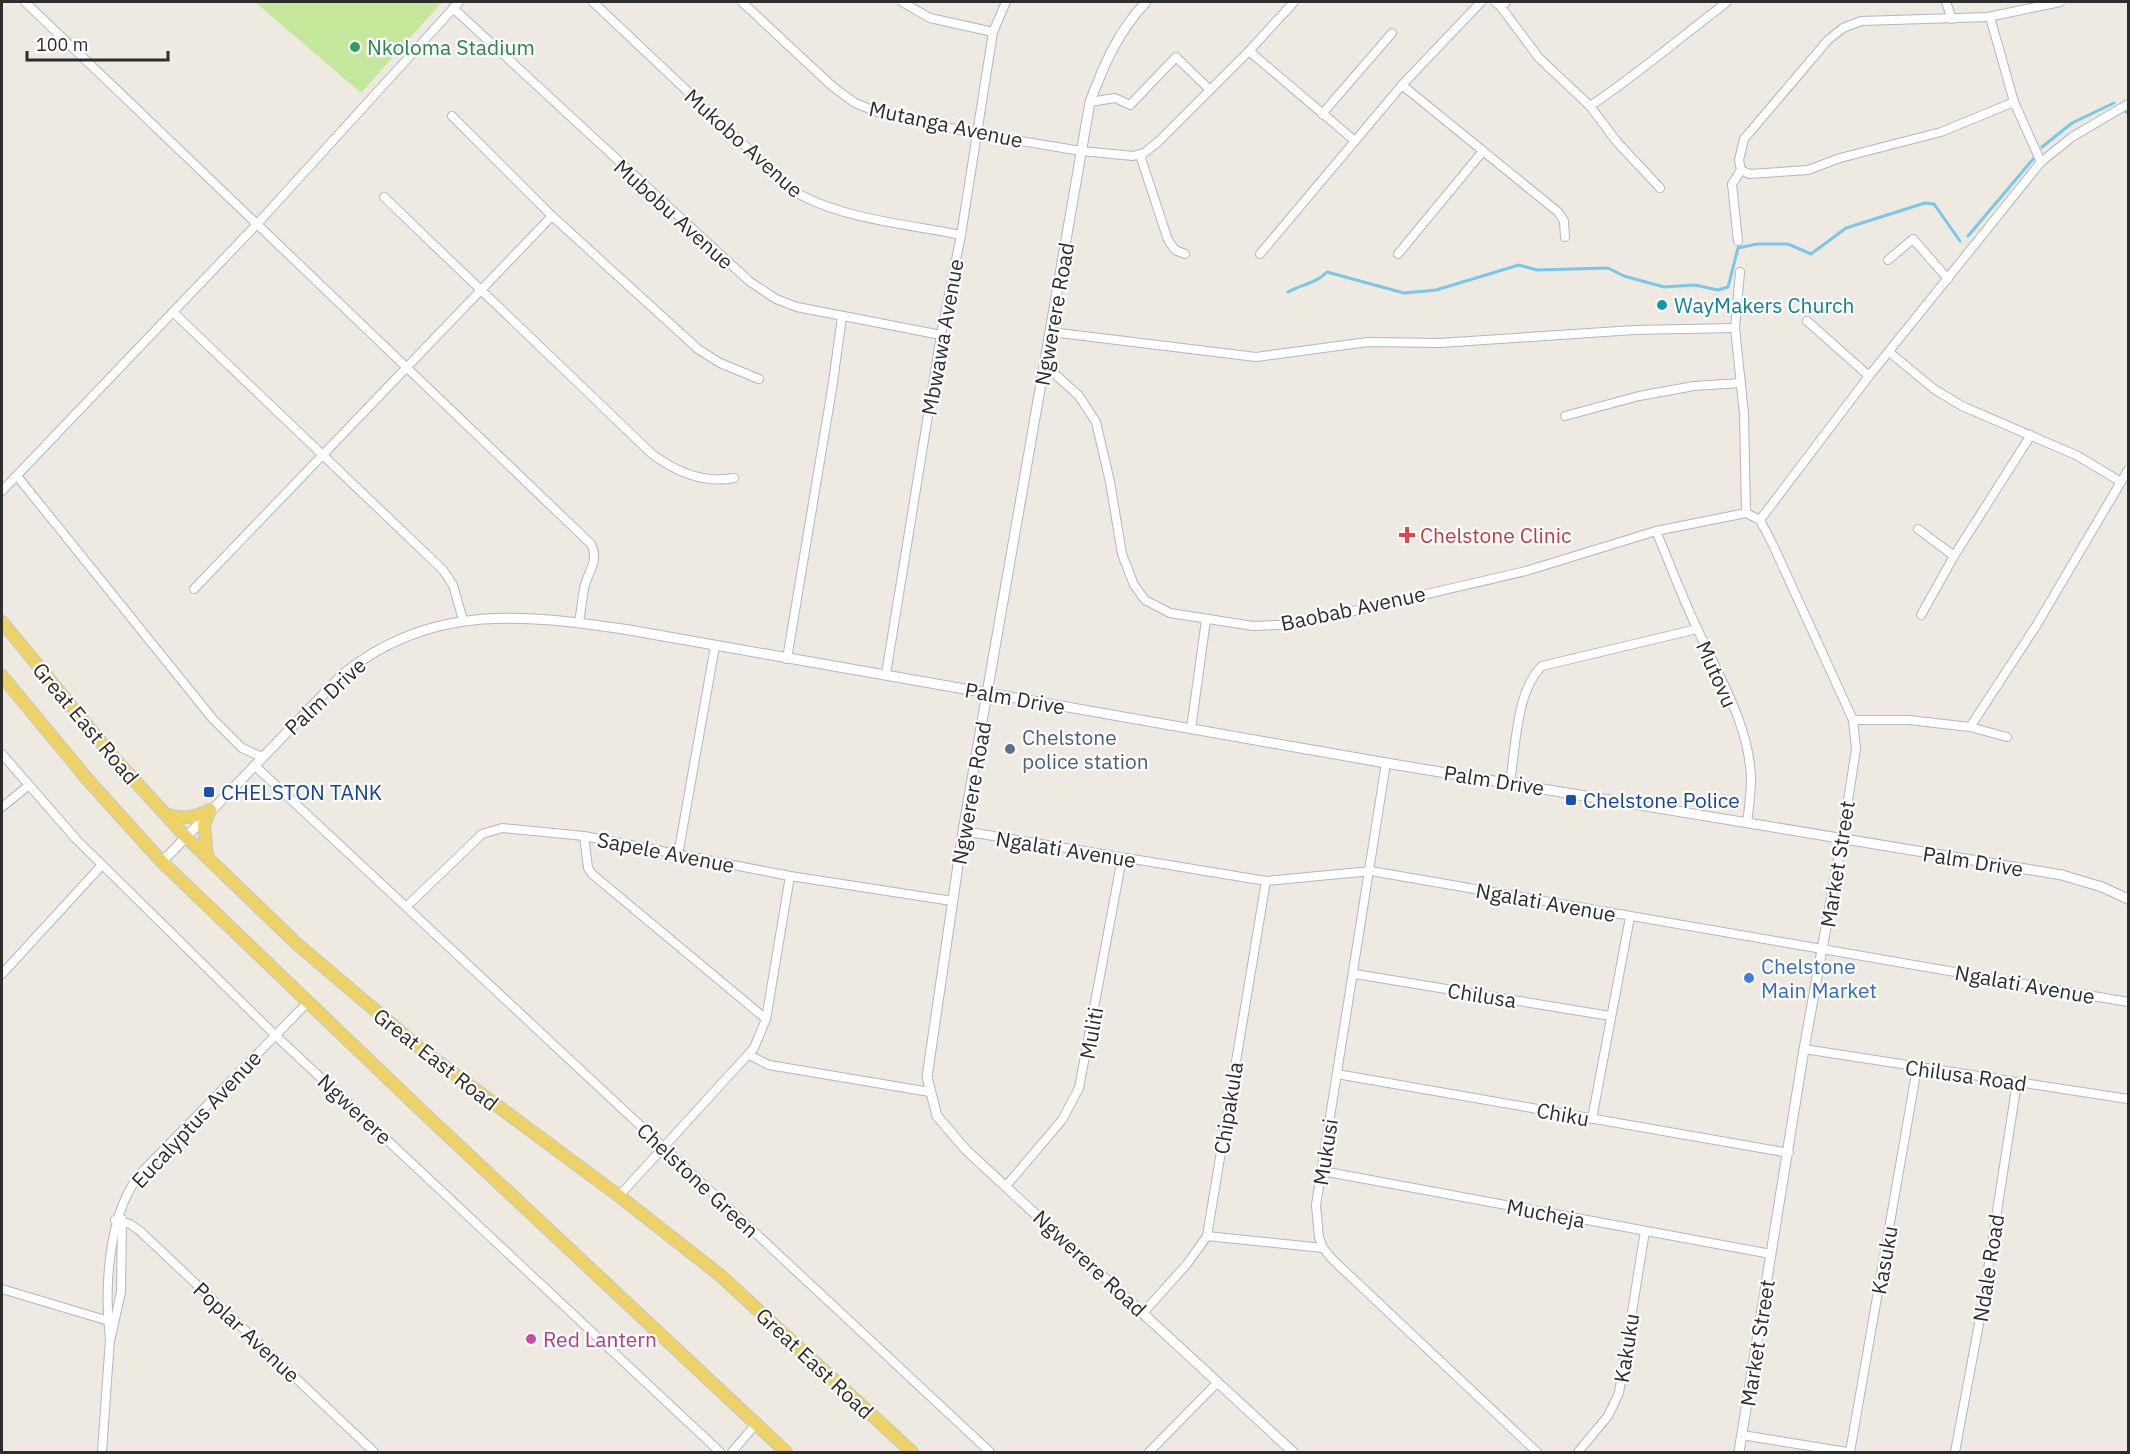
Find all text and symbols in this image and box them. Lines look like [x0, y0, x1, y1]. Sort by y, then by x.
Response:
scale bar [27, 24, 168, 62]
text: 100 m [36, 33, 88, 56]
place label: Nkoloma Stadium [367, 33, 535, 61]
marker: Nkoloma Stadium [348, 40, 362, 54]
street label: Mukobo Avenue [679, 82, 809, 204]
street label: Mutanga Avenue [866, 94, 1026, 154]
street label: Mubobu Avenue [608, 153, 740, 275]
street label: Ngwerere Road [1028, 240, 1080, 388]
street label: Mbwawa Avenue [914, 257, 970, 417]
place label: WayMakers Church [1674, 291, 1854, 319]
marker: WayMakers Church [1655, 298, 1669, 312]
place label: Chelstone Clinic [1420, 521, 1572, 549]
marker: Chelstone Clinic [1398, 526, 1416, 544]
street label: Baobab Avenue [1278, 579, 1428, 637]
street label: Mutovu [1690, 636, 1744, 712]
street label: Palm Drive [278, 651, 372, 741]
street label: Great East Road [27, 656, 145, 790]
street label: Palm Drive [963, 675, 1067, 721]
street label: Ngwerere Road [945, 719, 997, 867]
place label: Chelstone police station [1022, 723, 1149, 775]
marker: Chelstone police station [1003, 742, 1017, 756]
street label: Palm Drive [1442, 758, 1546, 802]
place label: CHELSTON TANK [221, 778, 382, 806]
marker: CHELSTON TANK [202, 785, 216, 799]
place label: Chelstone Police [1583, 786, 1740, 814]
marker: Chelstone Police [1564, 793, 1578, 807]
street label: Market Street [1813, 799, 1861, 929]
street label: Ngalati Avenue [994, 824, 1138, 874]
street label: Sapele Avenue [595, 825, 737, 879]
street label: Palm Drive [1921, 839, 2025, 883]
street label: Ngalati Avenue [1474, 876, 1618, 928]
place label: Chelstone Main Market [1761, 952, 1877, 1004]
street label: Ngalati Avenue [1953, 958, 2097, 1010]
marker: Chelstone Main Market [1742, 971, 1756, 985]
street label: Chilusa [1446, 976, 1518, 1014]
street label: Great East Road [368, 1001, 504, 1117]
street label: Muliti [1073, 1005, 1109, 1061]
street label: Eucalyptus Avenue [125, 1044, 267, 1194]
street label: Chilusa Road [1903, 1053, 2029, 1097]
street label: Chipakula [1207, 1060, 1249, 1156]
street label: Ngwerere [312, 1067, 398, 1151]
street label: Chiku [1534, 1096, 1592, 1132]
street label: Chelstone Green [631, 1116, 765, 1244]
street label: Mukusi [1306, 1117, 1344, 1187]
street label: Mucheja [1504, 1192, 1588, 1234]
street label: Ngwerere Road [1027, 1203, 1153, 1323]
street label: Ndale Road [1966, 1212, 2010, 1324]
street label: Kasuku [1864, 1224, 1904, 1296]
street label: Poplar Avenue [188, 1275, 306, 1389]
street label: Market Street [1733, 1278, 1781, 1408]
street label: Great East Road [750, 1301, 880, 1425]
street label: Kakuku [1607, 1311, 1645, 1385]
place label: Red Lantern [543, 1325, 657, 1353]
marker: Red Lantern [524, 1332, 538, 1346]

